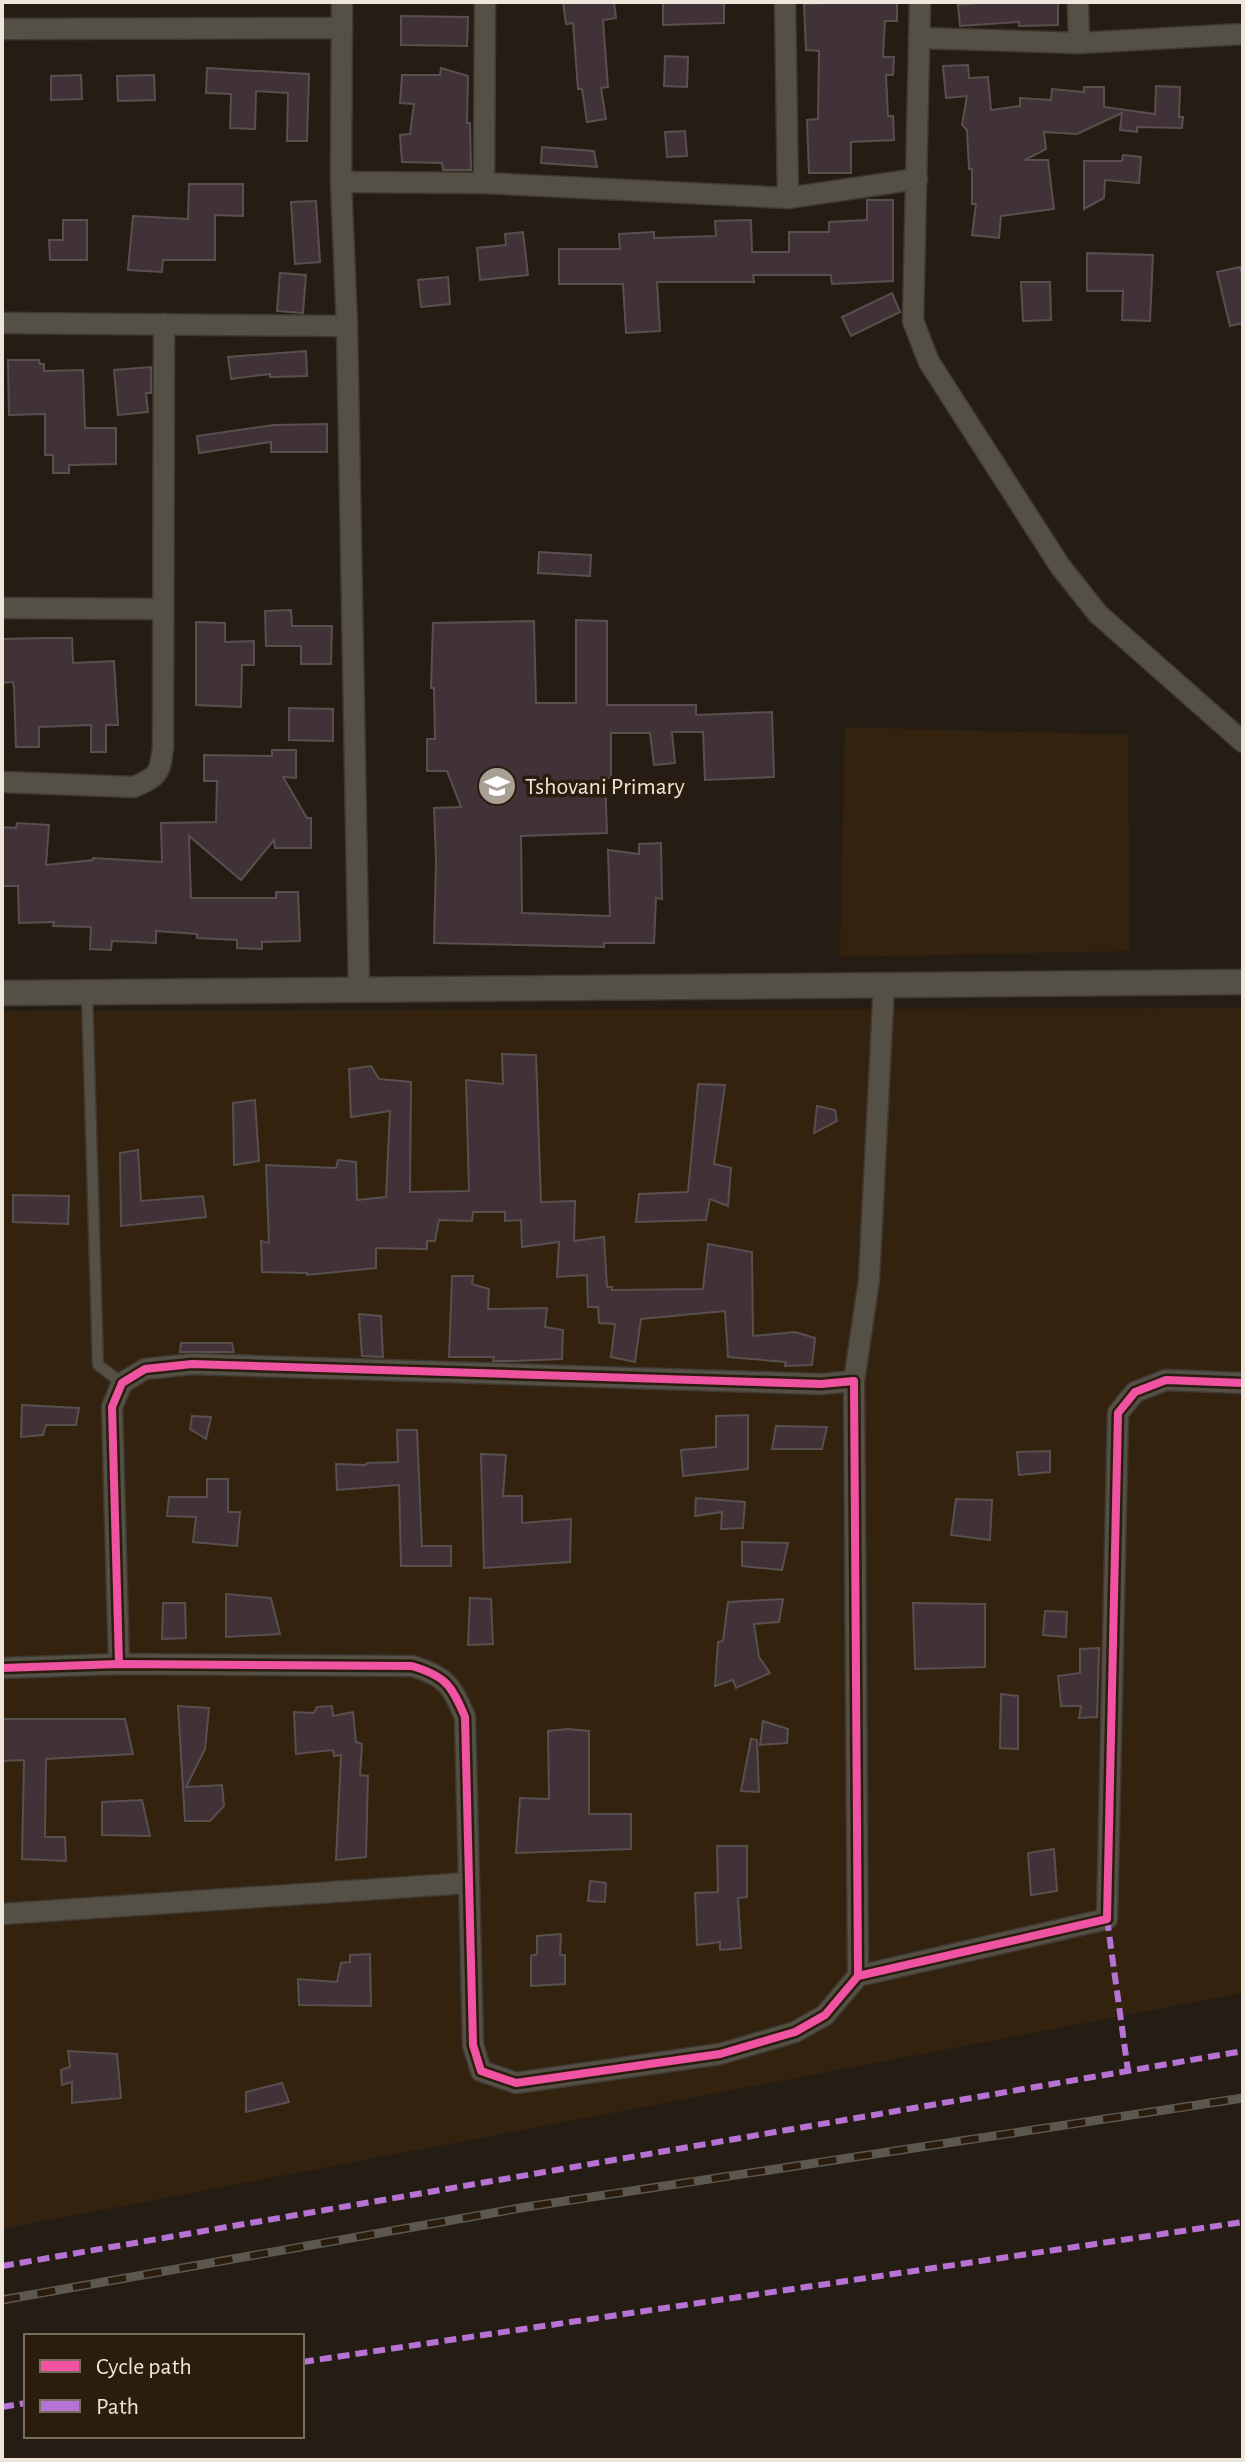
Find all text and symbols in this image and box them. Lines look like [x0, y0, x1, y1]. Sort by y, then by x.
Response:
school or university icon: Tshovani Primary [476, 765, 518, 807]
place label: Tshovani Primary [525, 775, 685, 799]
legend [24, 2334, 304, 2438]
text: Cycle path [96, 2355, 192, 2379]
text: Path [96, 2395, 139, 2419]

